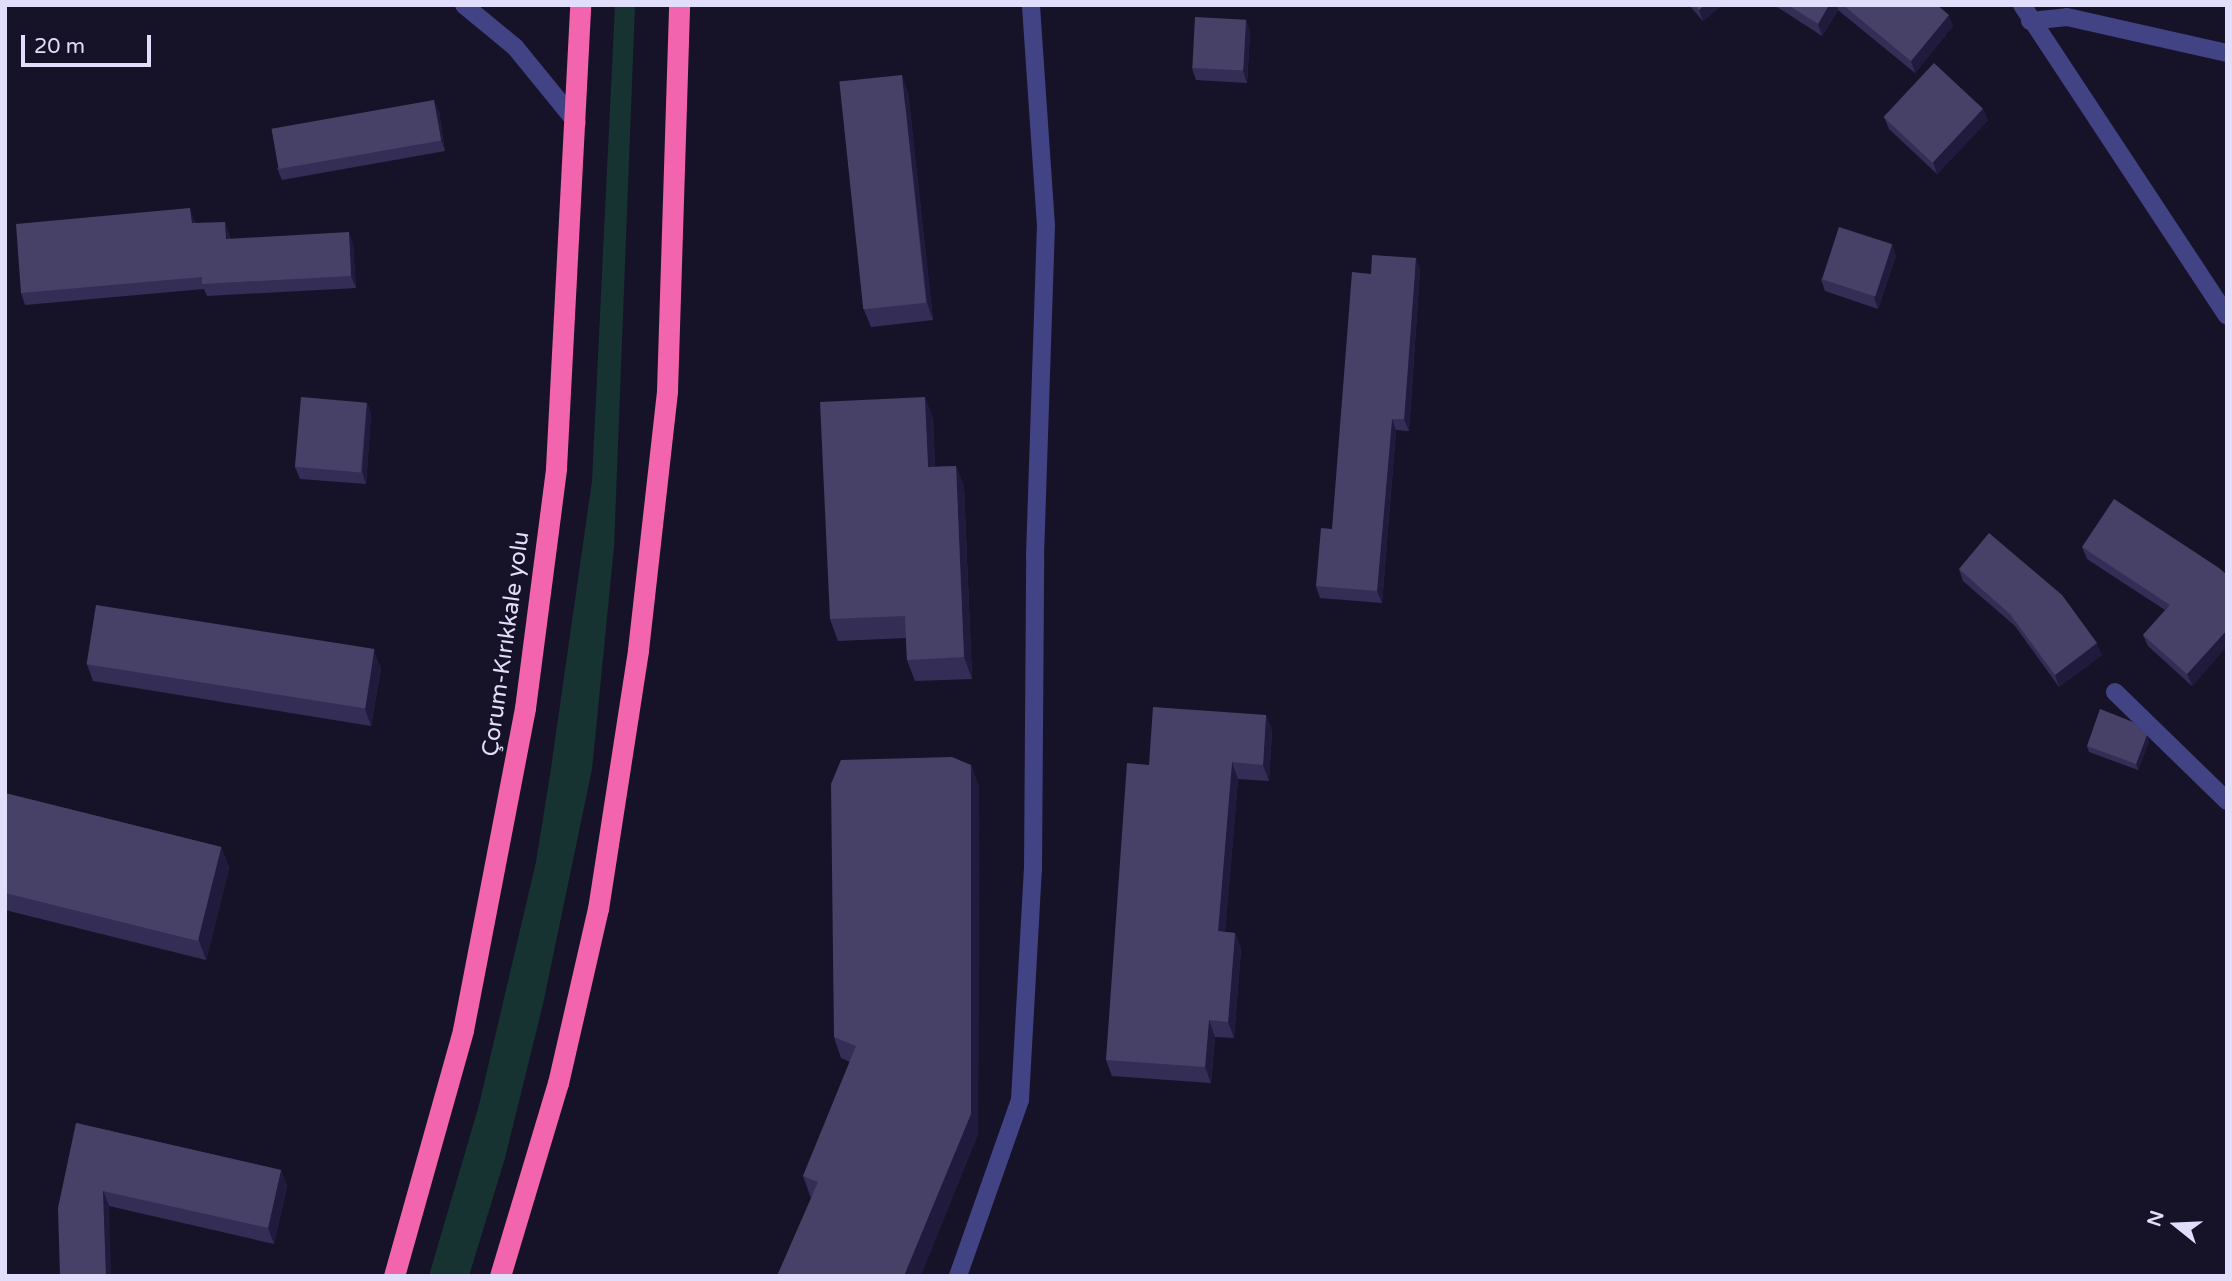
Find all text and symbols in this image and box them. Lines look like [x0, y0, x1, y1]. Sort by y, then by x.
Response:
scale bar [24, 21, 154, 65]
text: 20 m [34, 34, 85, 59]
street label: Çorum-Kırıkkale yolu [477, 530, 535, 758]
north arrow [2141, 1190, 2211, 1260]
text: N [2143, 1208, 2169, 1229]

